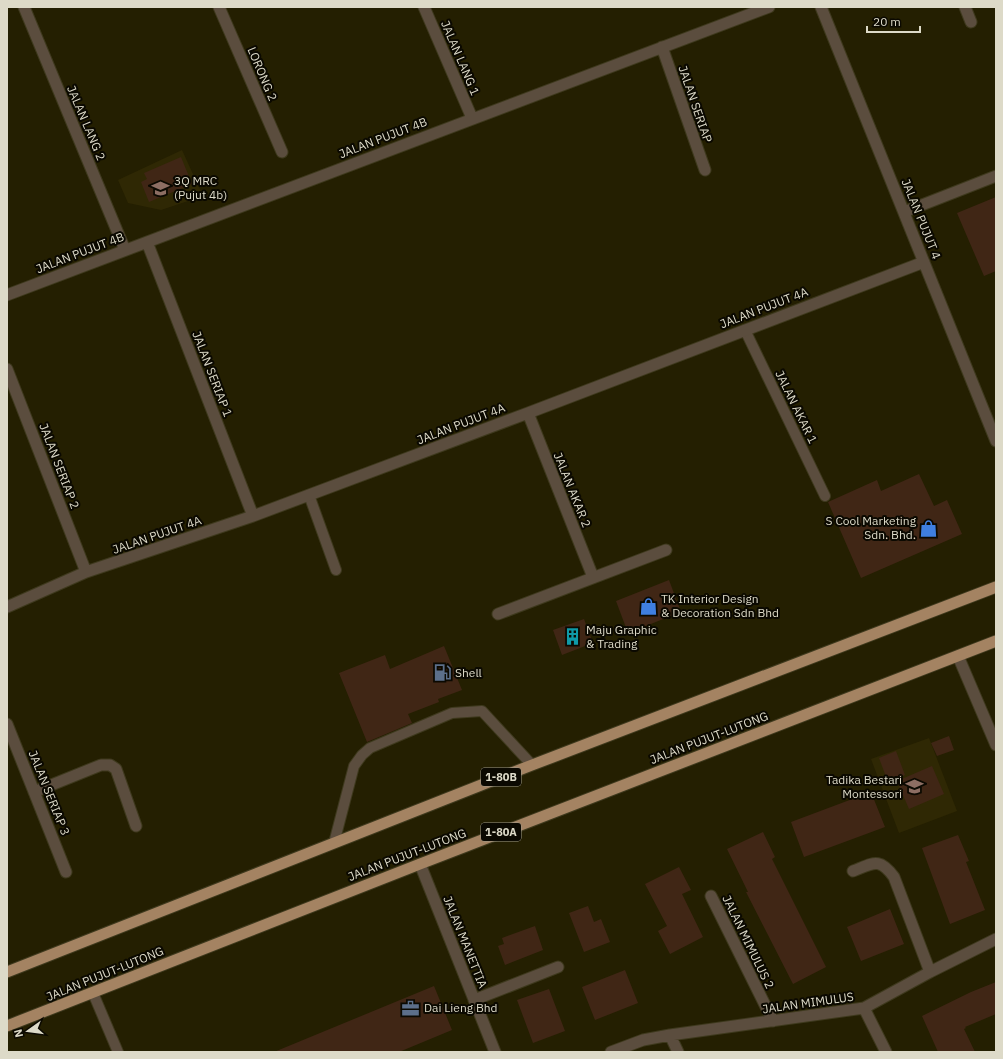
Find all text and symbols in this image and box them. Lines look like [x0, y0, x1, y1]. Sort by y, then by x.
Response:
scale bar [867, 8, 920, 34]
text: 20 m [873, 14, 901, 29]
street label: JALAN LANG 1 [438, 18, 483, 97]
street label: LORONG 2 [244, 45, 281, 103]
street label: JALAN SERIAP [675, 63, 716, 144]
street label: JALAN LANG 2 [64, 83, 109, 162]
street label: JALAN PUJUT 4B [337, 114, 429, 161]
place label: 3Q MRC (Pujut 4b) [174, 173, 227, 202]
street label: JALAN PUJUT 4 [899, 176, 944, 261]
school or university icon: 3Q MRC (Pujut 4b) [151, 178, 171, 198]
street label: JALAN PUJUT 4B [34, 229, 126, 276]
street label: JALAN PUJUT 4A [718, 284, 810, 331]
street label: JALAN SERIAP 1 [189, 329, 236, 419]
street label: JALAN AKAR 1 [772, 368, 821, 446]
street label: JALAN PUJUT 4A [415, 400, 507, 447]
street label: JALAN SERIAP 2 [36, 421, 83, 511]
street label: JALAN AKAR 2 [551, 450, 594, 530]
street label: JALAN PUJUT 4A [110, 512, 204, 557]
place label: S Cool Marketing Sdn. Bhd. [826, 513, 917, 542]
shop icon: S Cool Marketing Sdn. Bhd. [919, 518, 939, 538]
place label: TK Interior Design & Decoration Sdn Bhd [661, 591, 779, 620]
shop icon: TK Interior Design & Decoration Sdn Bhd [638, 596, 658, 616]
place label: Maju Graphic & Trading [586, 622, 657, 651]
building icon: Maju Graphic & Trading [563, 627, 583, 647]
fuel station icon: Shell [432, 663, 452, 683]
place label: Shell [455, 665, 482, 680]
street label: JALAN PUJUT-LUTONG [648, 708, 770, 767]
street label: JALAN SERIAP 3 [26, 748, 73, 838]
road number: 1-80B [481, 768, 521, 786]
place label: Tadika Bestari Montessori [826, 772, 902, 801]
school or university icon: Tadika Bestari Montessori [905, 777, 925, 797]
road number: 1-80A [481, 823, 521, 841]
street label: JALAN PUJUT-LUTONG [346, 825, 468, 884]
street label: JALAN MANETTIA [440, 893, 491, 990]
street label: JALAN MIMULUS 2 [719, 893, 778, 991]
street label: JALAN PUJUT-LUTONG [44, 943, 166, 1004]
street label: JALAN MIMULUS [761, 989, 855, 1016]
office icon: Dai Lieng Bhd [401, 998, 421, 1018]
place label: Dai Lieng Bhd [424, 1000, 498, 1015]
north arrow [8, 1011, 48, 1051]
text: N [11, 1028, 26, 1039]

